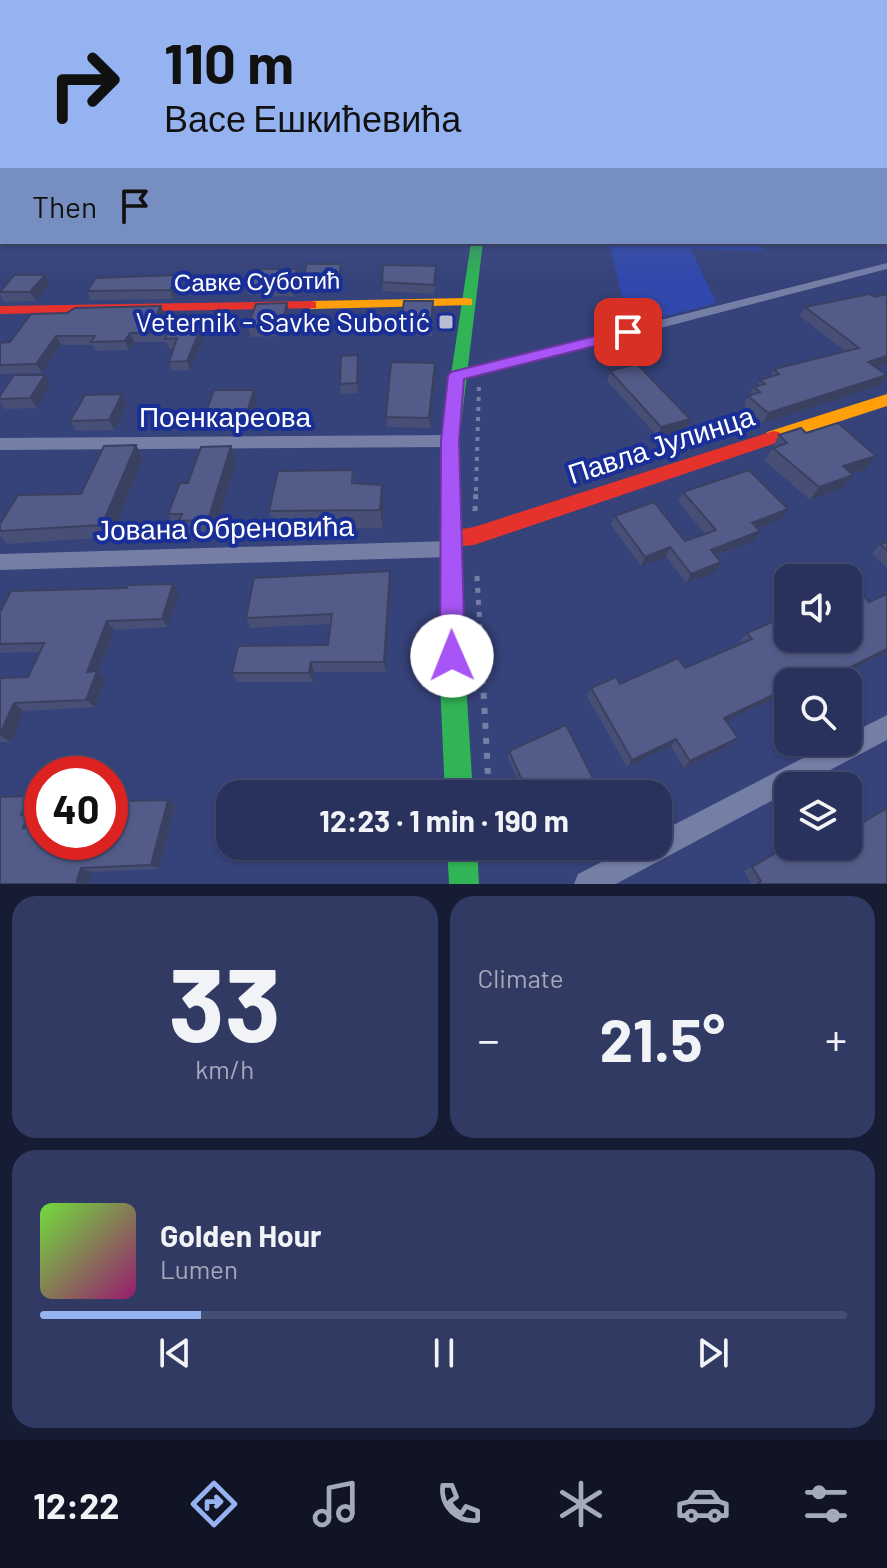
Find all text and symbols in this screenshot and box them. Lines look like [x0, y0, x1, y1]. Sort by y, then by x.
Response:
text: 110 m [164, 28, 294, 95]
icon: right [32, 32, 136, 136]
text: Васе Ешкићевића [164, 96, 461, 139]
icon: arrive [113, 184, 157, 228]
text: Then [32, 188, 97, 224]
street label: Савке Суботић [173, 265, 340, 296]
pin [594, 298, 662, 366]
place label: Veternik - Savke Subotić [136, 304, 430, 338]
icon: arrive [606, 310, 650, 354]
marker: Veternik - Savke Subotić [437, 313, 455, 331]
street label: Павла Јулинца [563, 398, 759, 490]
street label: Поенкареова [139, 399, 311, 433]
street label: Јована Обреновића [96, 508, 355, 546]
map controls [774, 564, 862, 860]
button: sound [774, 564, 862, 652]
position arrow [410, 614, 494, 698]
button: search [774, 668, 862, 756]
speed limit sign: 40 [24, 756, 128, 860]
button: layers [774, 772, 862, 860]
text: 12:23 · 1 min · 190 m [319, 802, 569, 838]
text: 33 [169, 938, 281, 1063]
text: Climate [478, 962, 564, 993]
text: 21.5° [599, 1002, 725, 1074]
text: − [478, 1012, 500, 1065]
text: + [825, 1012, 847, 1065]
text: km/h [195, 1053, 254, 1084]
text: Golden Hour [160, 1217, 322, 1253]
text: Lumen [160, 1253, 238, 1284]
icon: previous [153, 1331, 197, 1375]
icon: pause [422, 1331, 466, 1375]
icon: next [691, 1331, 735, 1375]
icon: directions [186, 1476, 242, 1532]
icon: music [308, 1476, 364, 1532]
icon: phone [431, 1476, 487, 1532]
icon: climate [553, 1476, 609, 1532]
icon: car [675, 1476, 731, 1532]
icon: filters [798, 1476, 854, 1532]
text: 12:22 [33, 1483, 120, 1526]

